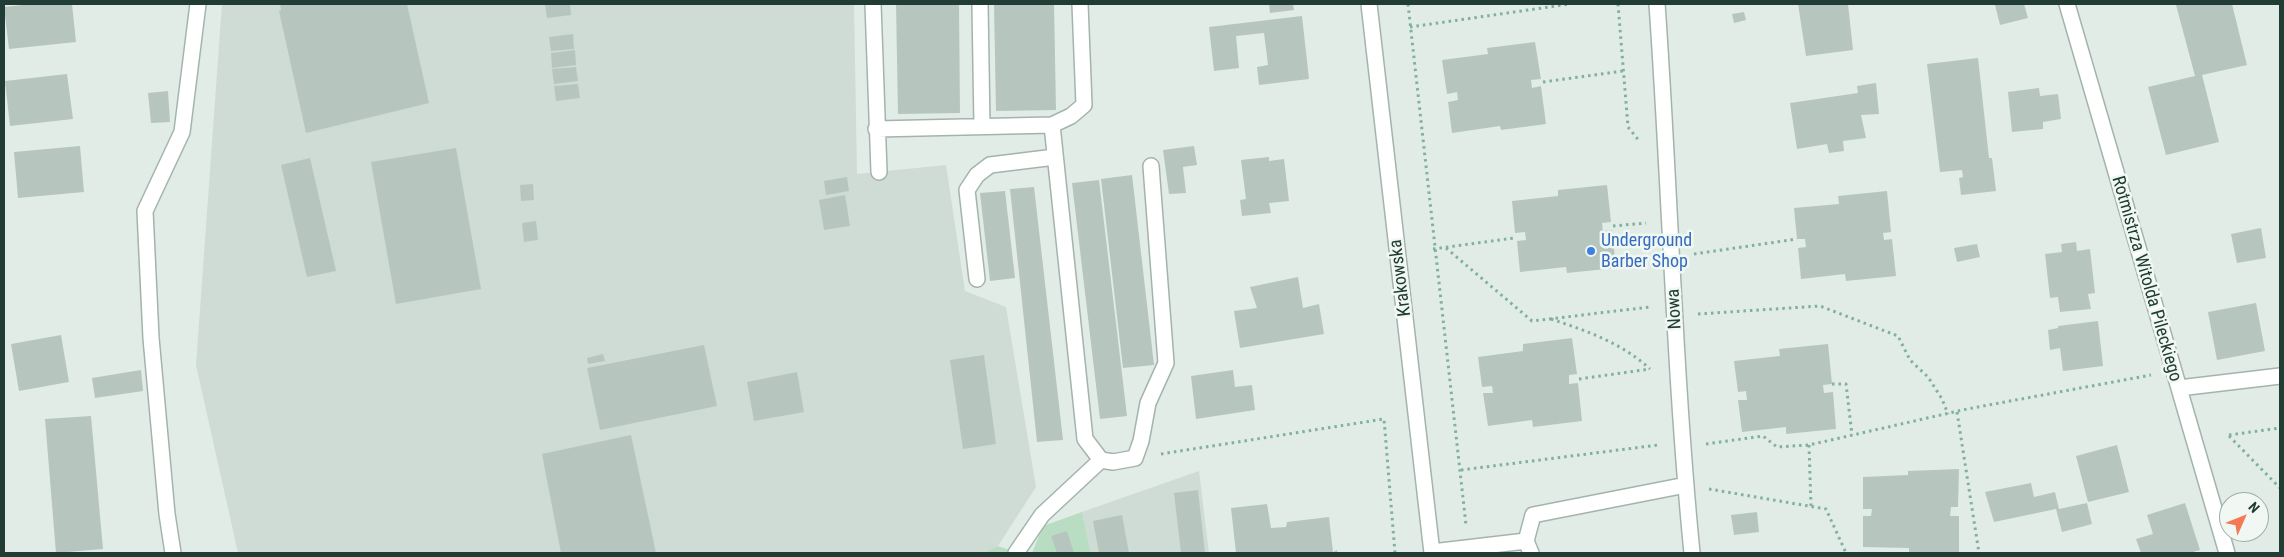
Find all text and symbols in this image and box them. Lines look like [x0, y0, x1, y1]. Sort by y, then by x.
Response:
street label: Rotmistrza Witolda Pileckiego [2106, 174, 2186, 384]
place label: Underground Barber Shop [1601, 230, 1692, 272]
street label: Krakowska [1386, 238, 1416, 318]
marker: Underground Barber Shop [1585, 245, 1597, 257]
street label: Nowa [1663, 288, 1687, 330]
north arrow [2219, 492, 2269, 542]
text: N [2245, 499, 2263, 516]

